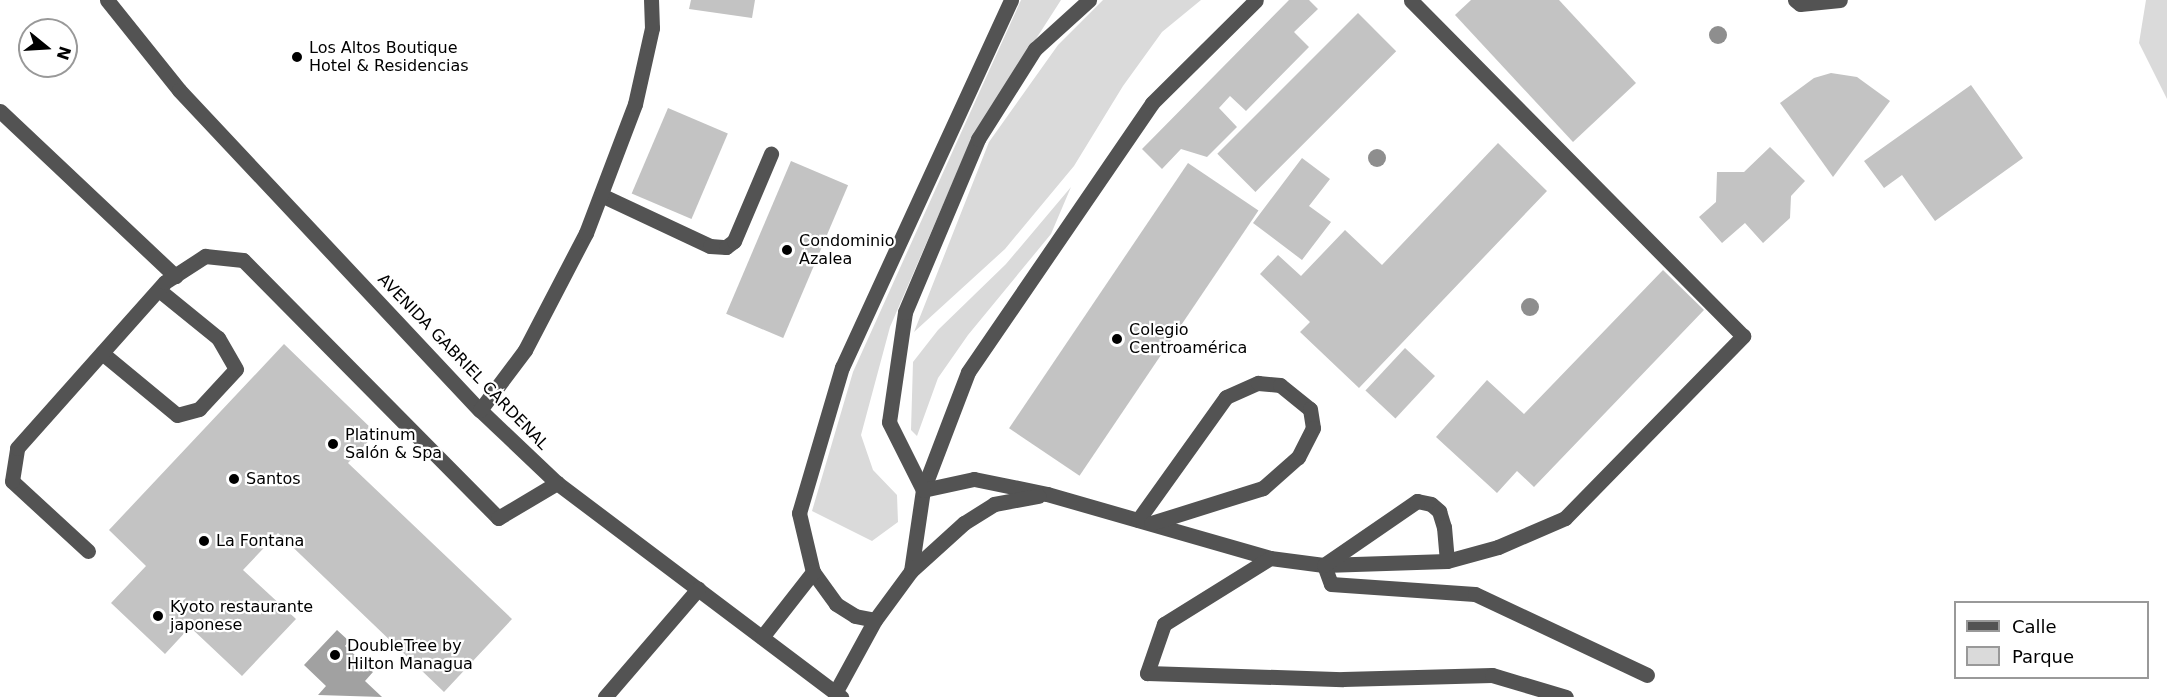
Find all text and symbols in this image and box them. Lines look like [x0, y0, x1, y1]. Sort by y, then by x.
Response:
north arrow [18, 18, 78, 78]
place label: Los Altos Boutique Hotel & Residencias [309, 38, 469, 76]
text: N [53, 44, 75, 62]
marker: Los Altos Boutique Hotel & Residencias [290, 50, 304, 64]
place label: Condominio Azalea [799, 231, 894, 269]
marker: Condominio Azalea [780, 243, 794, 257]
street label: AVENIDA GABRIEL CARDENAL [374, 270, 552, 454]
place label: Colegio Centroamérica [1129, 320, 1247, 358]
marker: Colegio Centroamérica [1110, 332, 1124, 346]
place label: Platinum Salón & Spa [345, 425, 442, 463]
marker: Platinum Salón & Spa [326, 437, 340, 451]
place label: Santos [246, 469, 300, 489]
marker: Santos [227, 472, 241, 486]
place label: La Fontana [216, 531, 304, 551]
marker: La Fontana [197, 534, 211, 548]
place label: Kyoto restaurante japonese [170, 597, 313, 635]
legend [1954, 601, 2149, 679]
marker: Kyoto restaurante japonese [151, 609, 165, 623]
text: Calle [2012, 616, 2057, 637]
place label: DoubleTree by Hilton Managua [347, 636, 473, 674]
text: Parque [2012, 646, 2074, 667]
marker: DoubleTree by Hilton Managua [328, 648, 342, 662]

